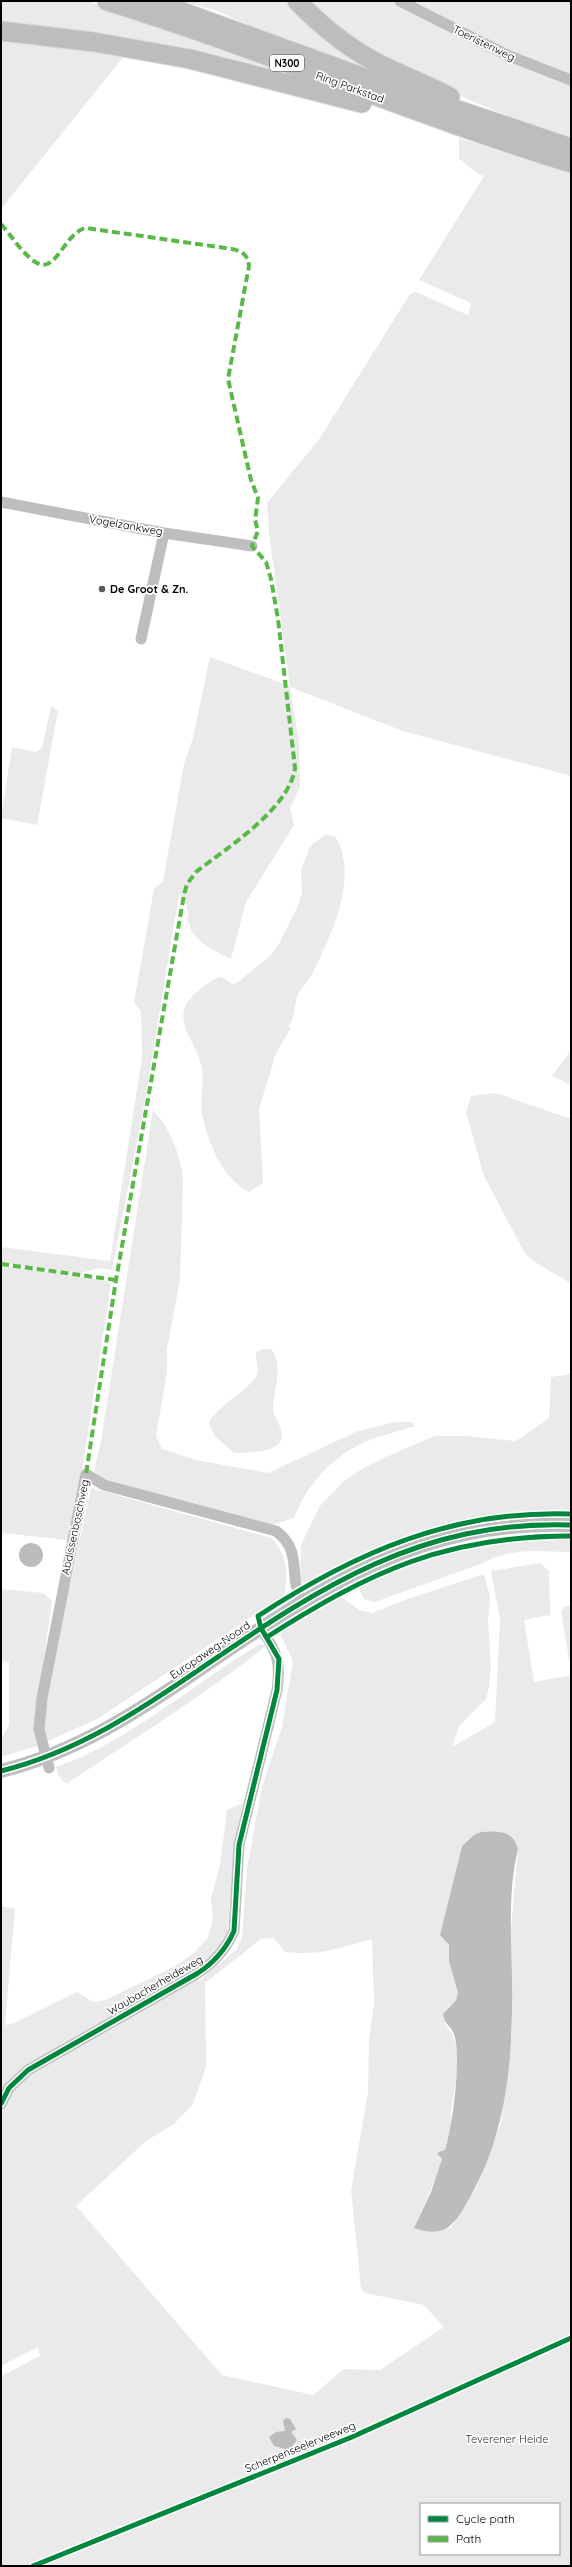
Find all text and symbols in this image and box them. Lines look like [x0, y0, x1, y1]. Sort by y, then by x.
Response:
street label: Toeristenweg [451, 22, 517, 64]
road number: N300 [270, 55, 304, 71]
street label: Ring Parkstad [314, 68, 386, 106]
street label: Vogelzankweg [88, 512, 164, 538]
place label: De Groot & Zn. [110, 582, 189, 596]
marker: De Groot & Zn. [97, 584, 107, 594]
street label: Abdissenboschweg [58, 1478, 92, 1576]
street label: Europaweg-Noord [167, 1618, 253, 1682]
street label: Waubacherheideweg [105, 1952, 205, 2018]
street label: Scherpenseelerveeweg [243, 2418, 357, 2476]
park label: Teverener Heide [466, 2432, 548, 2446]
legend [420, 2503, 560, 2555]
text: Cycle path [456, 2511, 515, 2526]
text: Path [456, 2531, 481, 2546]

